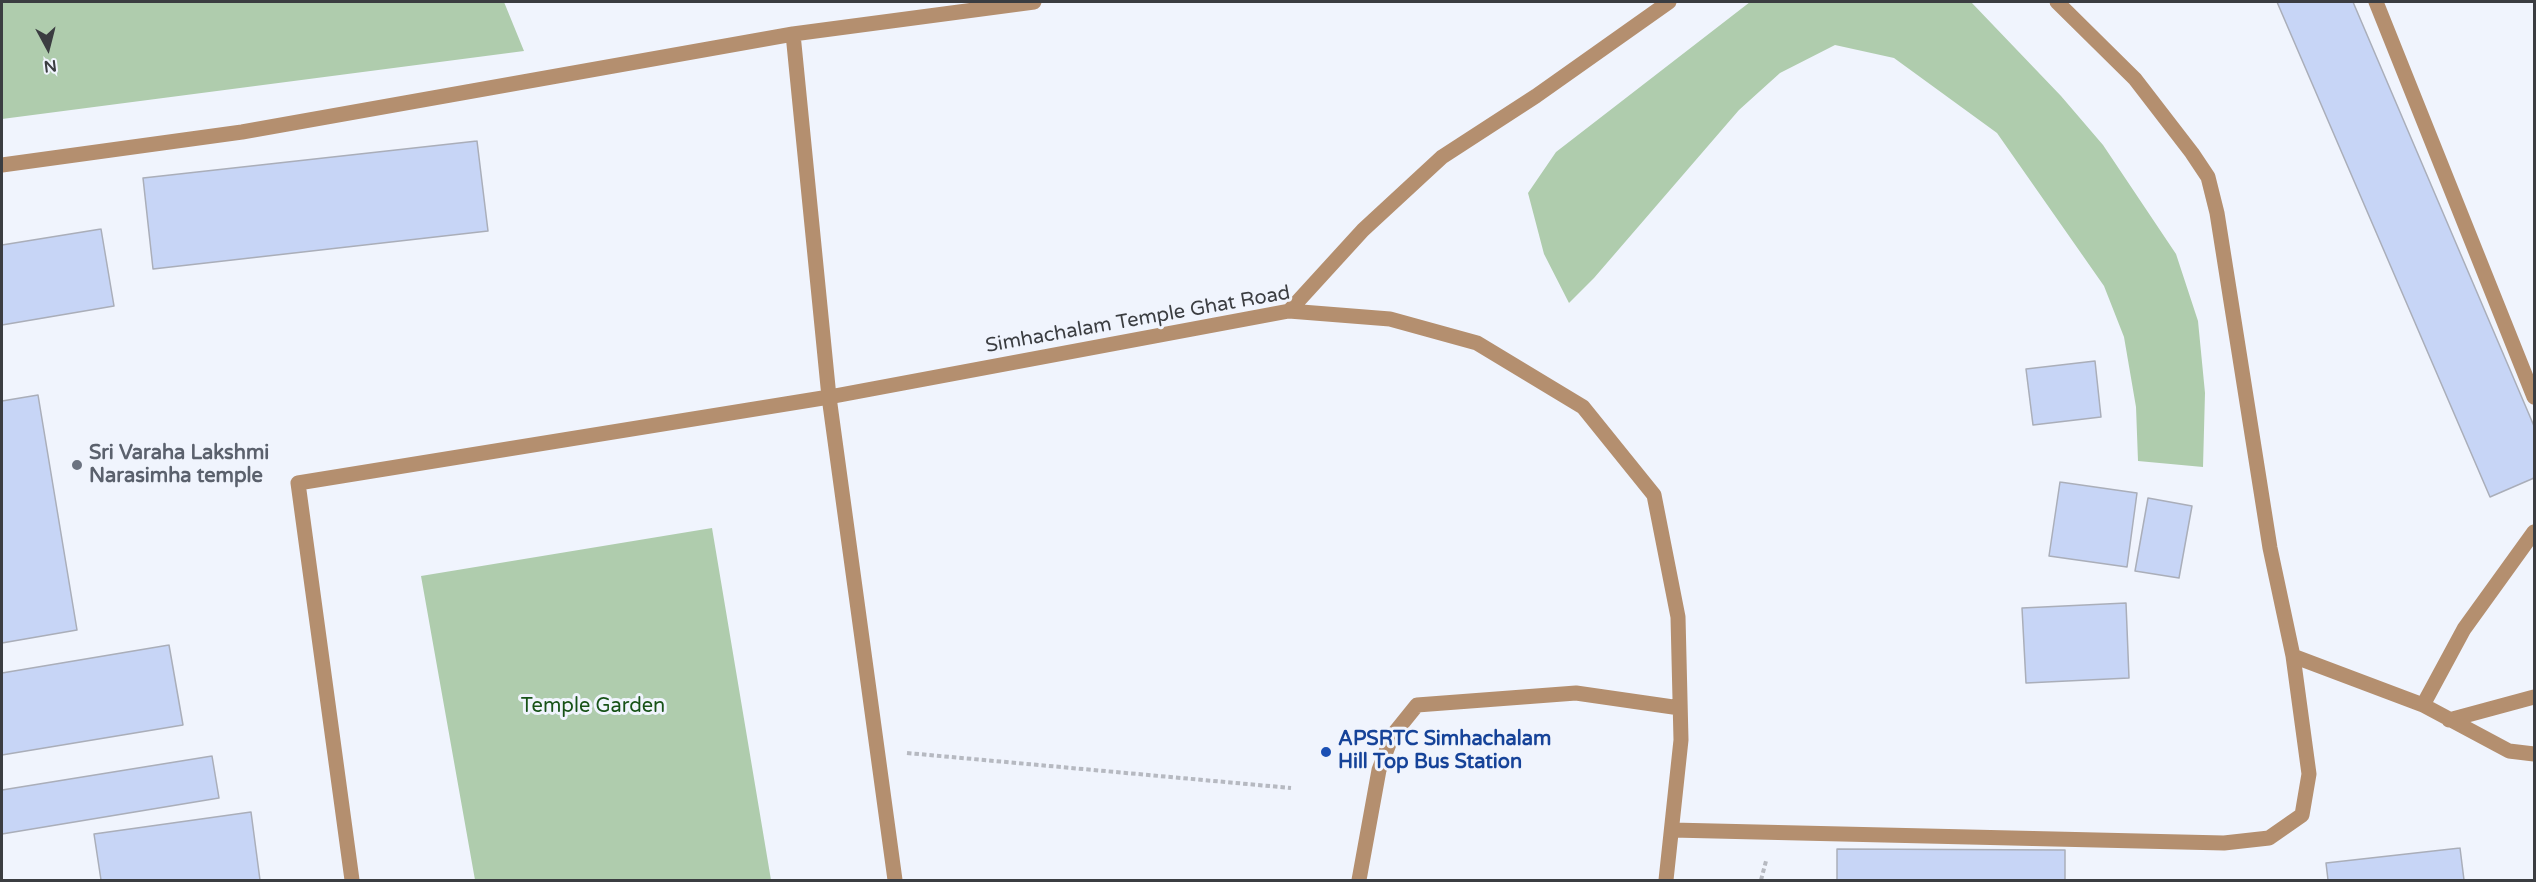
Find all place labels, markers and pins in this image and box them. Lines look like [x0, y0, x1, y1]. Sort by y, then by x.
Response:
place label: Sri Varaha Lakshmi Narasimha temple [89, 442, 269, 489]
marker: Sri Varaha Lakshmi Narasimha temple [70, 458, 84, 472]
place label: APSRTC Simhachalam Hill Top Bus Station [1338, 728, 1551, 775]
marker: APSRTC Simhachalam Hill Top Bus Station [1319, 745, 1333, 759]

